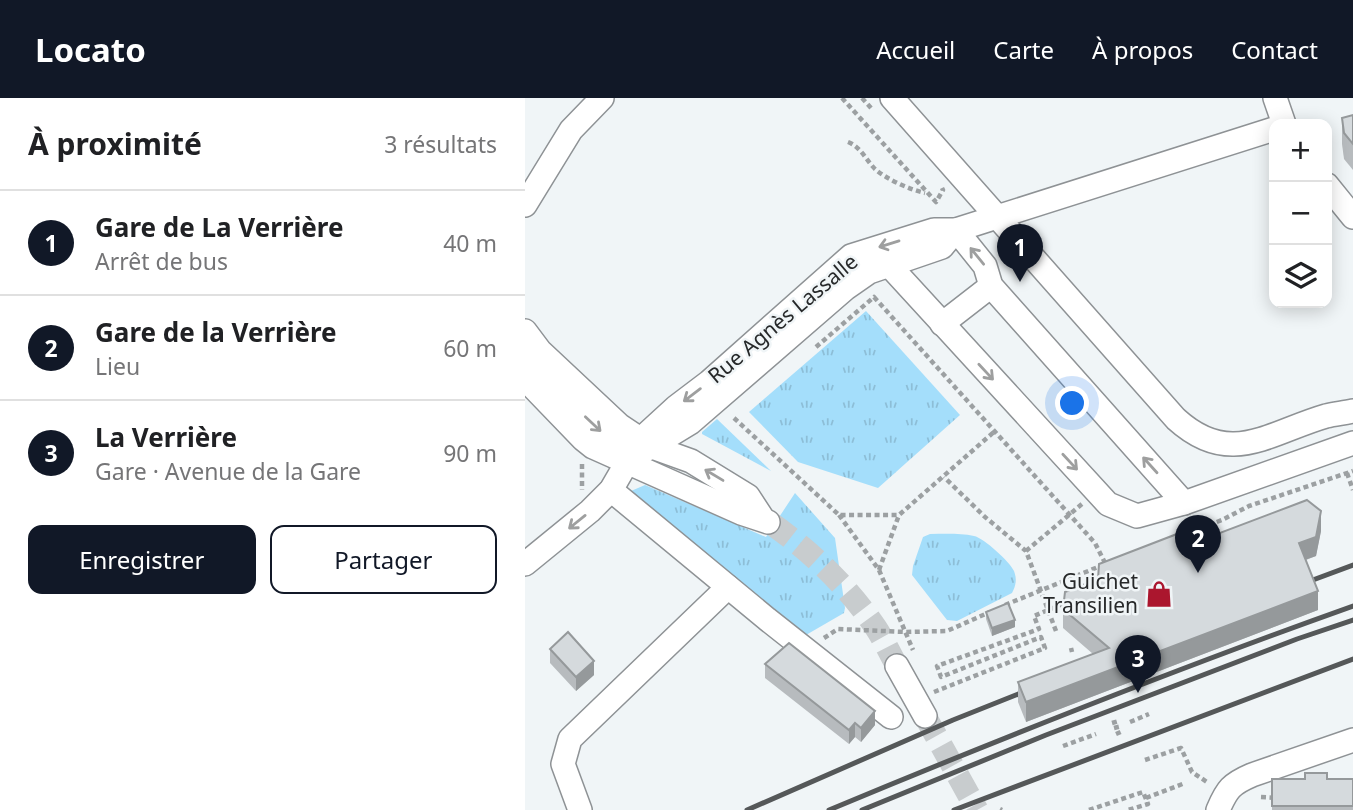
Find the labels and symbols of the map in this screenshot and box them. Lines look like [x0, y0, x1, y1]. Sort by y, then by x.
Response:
pin: 1 [997, 224, 1043, 282]
one-way arrow [879, 239, 901, 251]
street label: Rue Agnès Lassalle [702, 247, 863, 389]
one-way arrow [969, 247, 985, 265]
one-way arrow [978, 363, 995, 380]
your location [1055, 386, 1089, 420]
one-way arrow [683, 388, 701, 403]
one-way arrow [584, 416, 602, 432]
one-way arrow [1061, 453, 1078, 470]
one-way arrow [1142, 456, 1158, 474]
one-way arrow [704, 467, 724, 481]
one-way arrow [568, 514, 586, 530]
pin: 2 [1175, 515, 1221, 573]
place label: Guichet Transilien [1043, 567, 1138, 619]
shop icon: Guichet Transilien [1144, 579, 1174, 609]
pin: 3 [1115, 635, 1161, 693]

